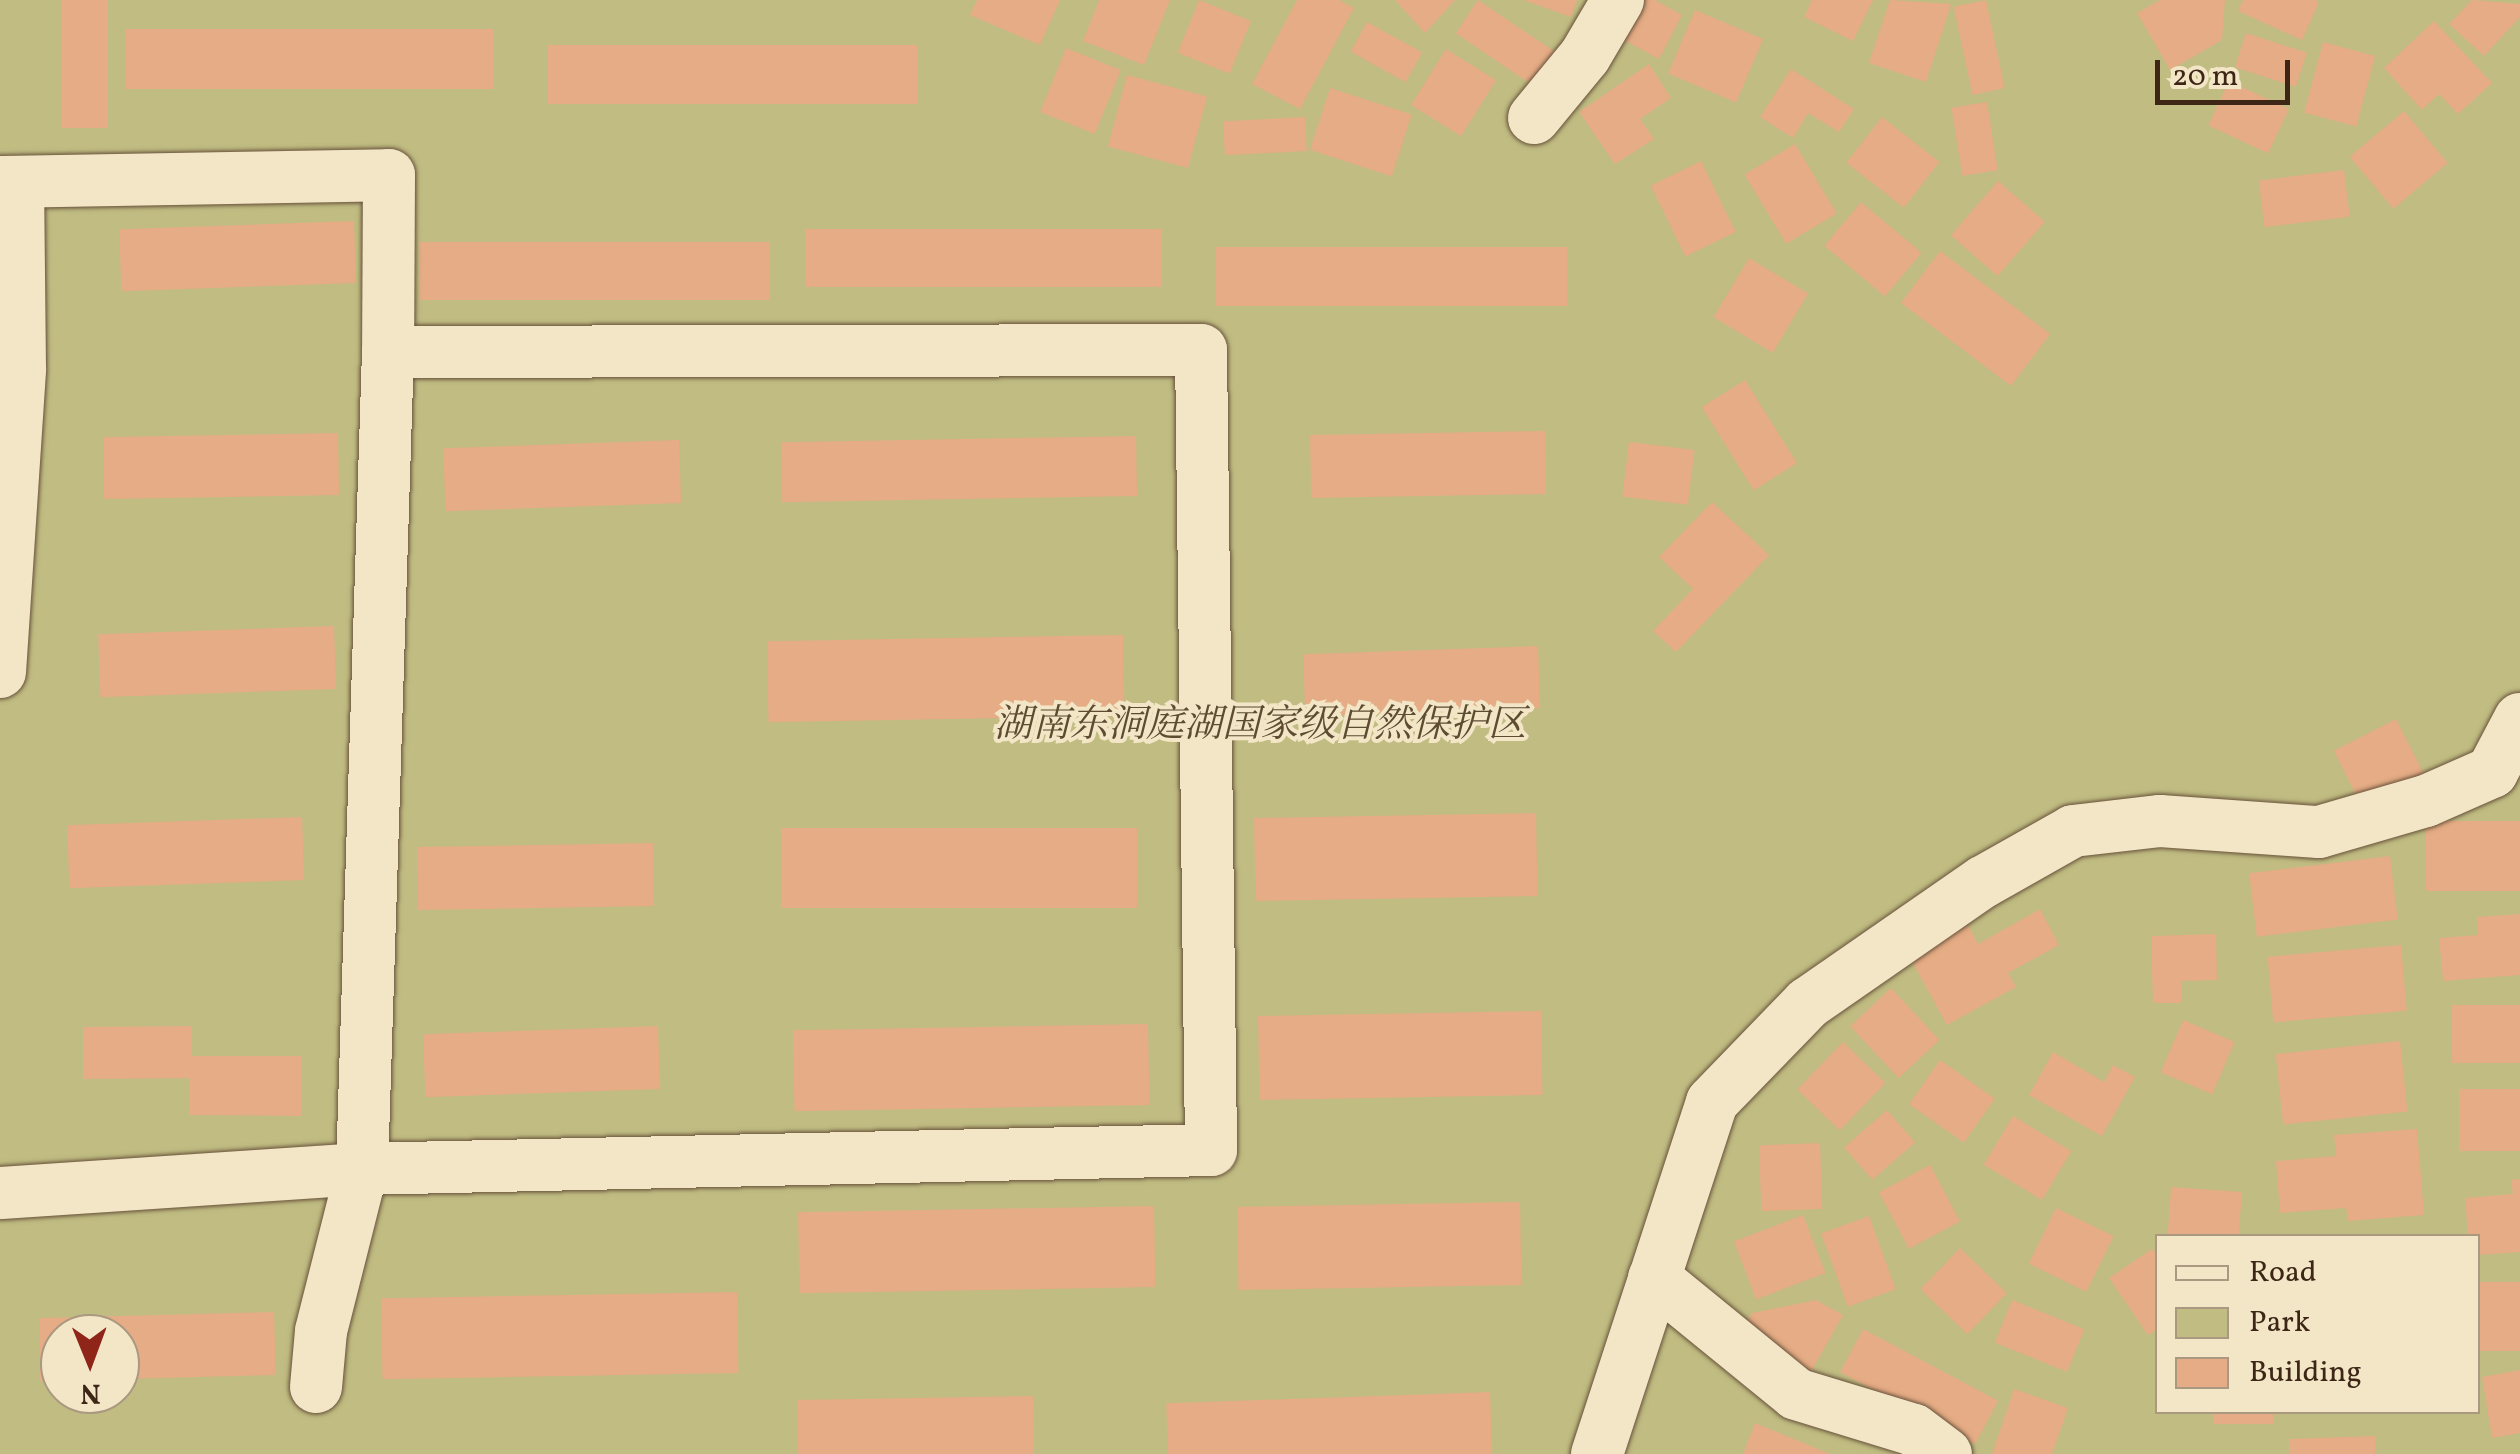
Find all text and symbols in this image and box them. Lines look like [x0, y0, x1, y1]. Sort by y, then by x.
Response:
scale bar [2160, 40, 2295, 102]
text: 20 m [2172, 56, 2238, 98]
park label: 湖南东洞庭湖国家级自然保护区 [994, 704, 1526, 750]
legend [2155, 1234, 2480, 1414]
text: Road [2249, 1252, 2317, 1294]
text: Park [2249, 1302, 2310, 1344]
north arrow [40, 1314, 140, 1414]
text: Building [2249, 1352, 2362, 1394]
text: N [80, 1373, 101, 1412]

